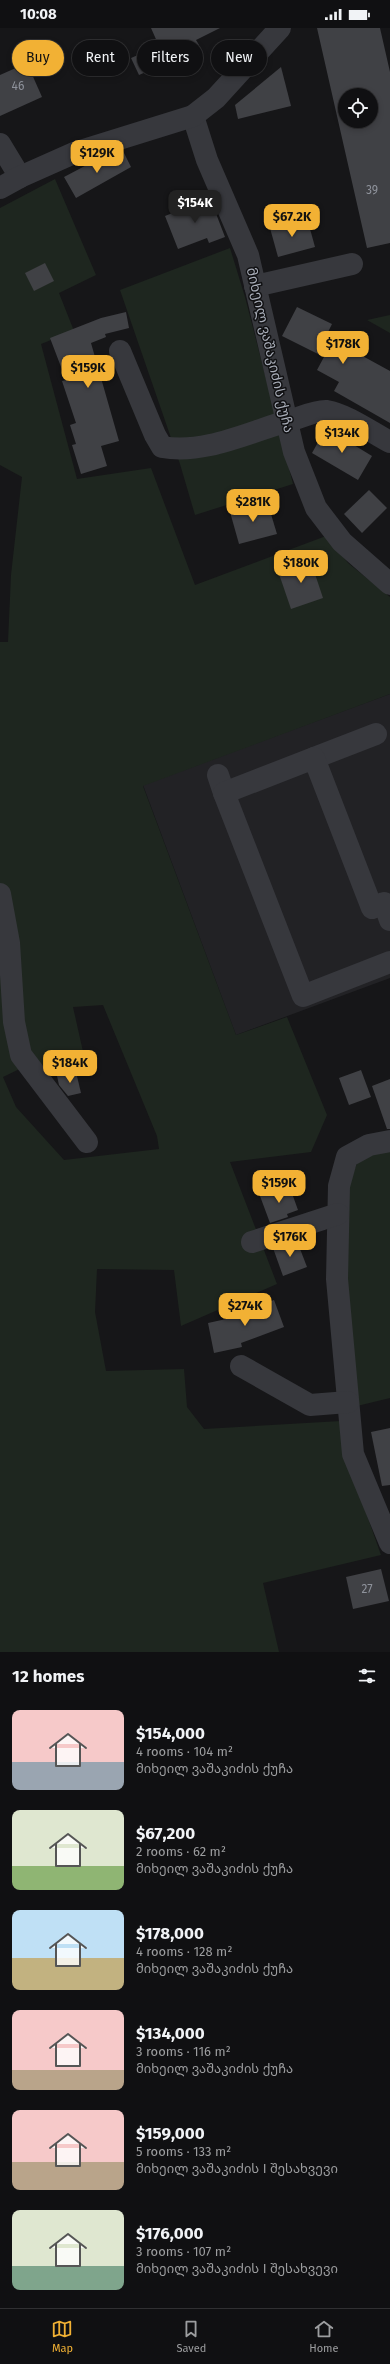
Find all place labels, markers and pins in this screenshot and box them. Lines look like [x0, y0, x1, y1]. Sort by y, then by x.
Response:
pin: $129K [69, 140, 125, 174]
pin: $154K [167, 190, 223, 224]
pin: $67.2K [259, 204, 325, 238]
pin: $178K [315, 331, 371, 365]
pin: $159K [60, 355, 116, 389]
pin: $134K [314, 420, 370, 454]
pin: $281K [225, 489, 281, 523]
pin: $180K [273, 550, 329, 584]
pin: $184K [42, 1050, 98, 1084]
pin: $159K [251, 1170, 307, 1204]
pin: $176K [262, 1224, 318, 1258]
pin: $274K [217, 1293, 273, 1327]

